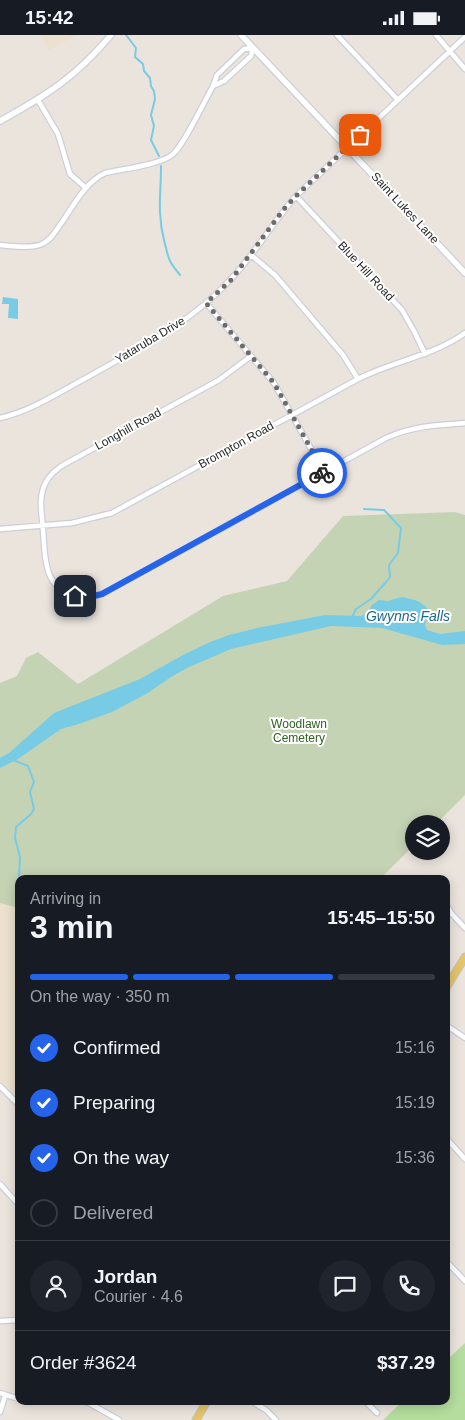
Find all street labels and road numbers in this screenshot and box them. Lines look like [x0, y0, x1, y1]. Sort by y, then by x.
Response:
street label: Saint Lukes Lane [368, 169, 442, 247]
street label: Blue Hill Road [335, 238, 397, 304]
street label: Yataruba Drive [112, 313, 188, 366]
street label: Longhill Road [93, 405, 163, 453]
street label: Brompton Road [196, 419, 276, 471]

